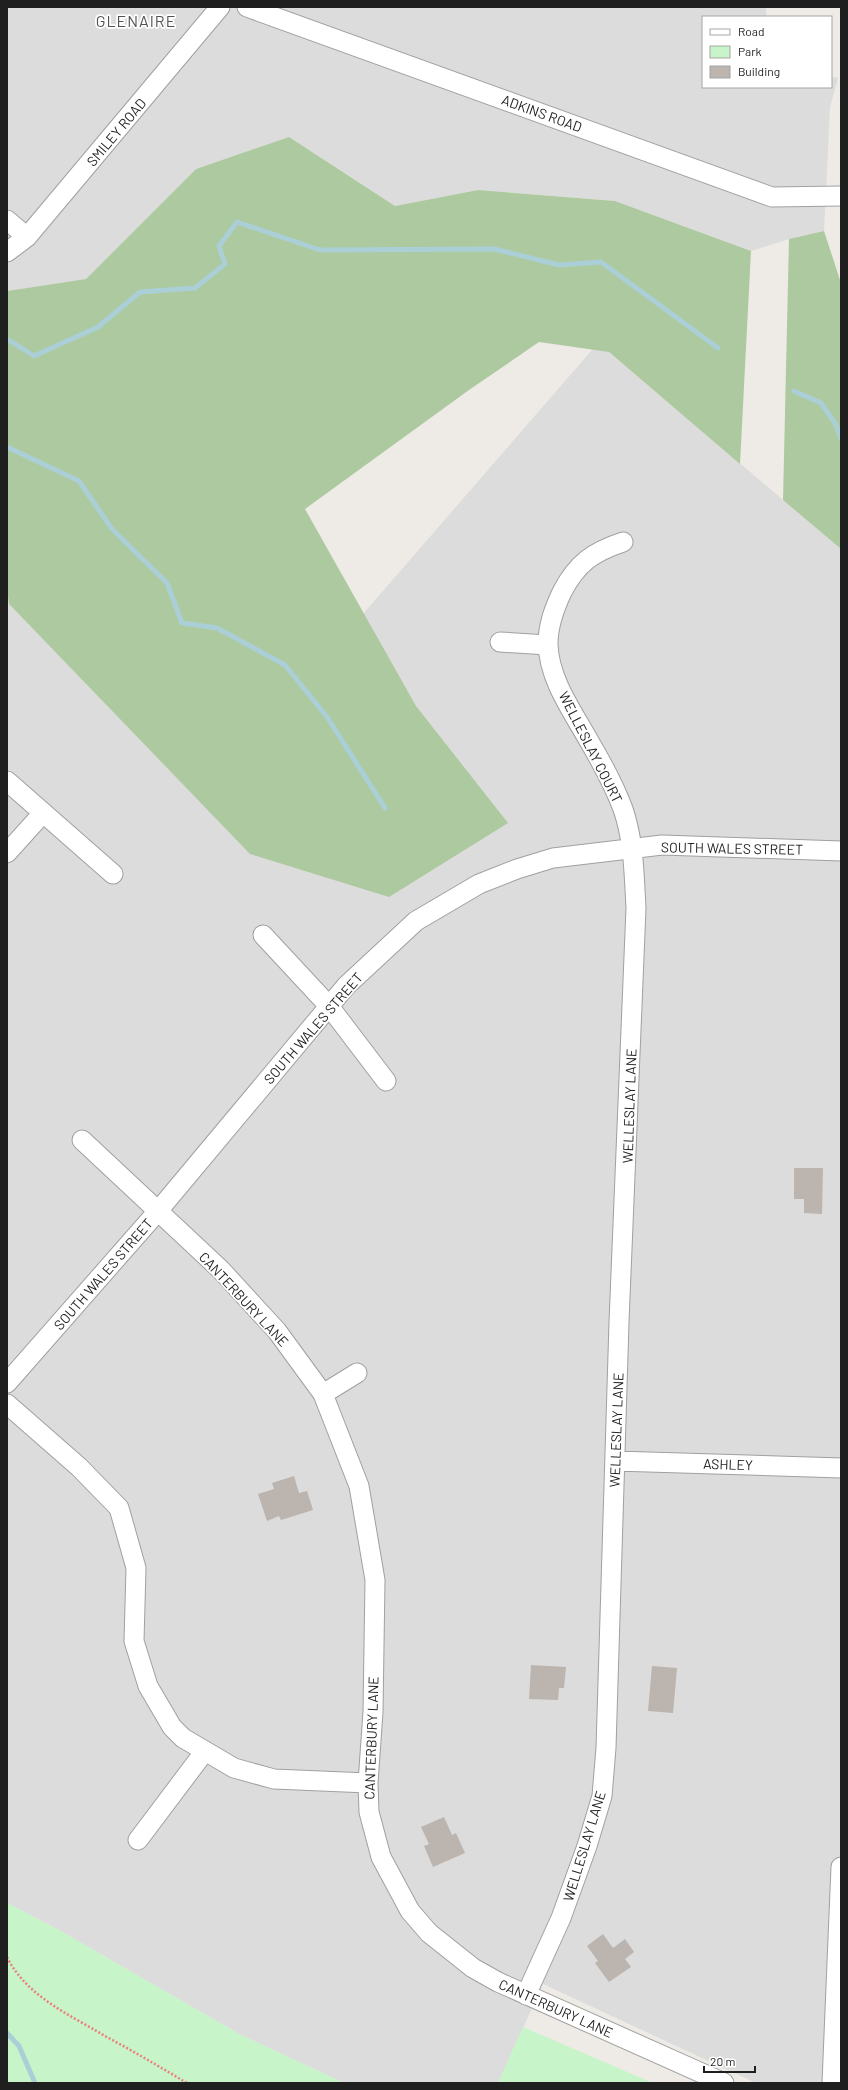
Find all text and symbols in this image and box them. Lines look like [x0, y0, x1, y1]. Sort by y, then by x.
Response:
district label: GLENAIRE [96, 11, 176, 30]
legend [702, 16, 832, 88]
text: Road [738, 24, 765, 38]
text: Park [738, 44, 762, 58]
text: Building [738, 64, 780, 78]
street label: ADKINS ROAD [500, 91, 584, 135]
street label: SMILEY ROAD [83, 95, 149, 169]
street label: WELLESLAY COURT [556, 688, 626, 806]
street label: SOUTH WALES STREET [661, 838, 803, 858]
street label: SOUTH WALES STREET [260, 969, 366, 1087]
street label: WELLESLAY LANE [619, 1048, 639, 1164]
street label: SOUTH WALES STREET [50, 1215, 156, 1333]
street label: CANTERBURY LANE [196, 1248, 292, 1350]
street label: WELLESLAY LANE [606, 1372, 626, 1488]
street label: ASHLEY [703, 1455, 753, 1473]
street label: CANTERBURY LANE [360, 1676, 382, 1800]
street label: WELLESLAY LANE [559, 1789, 609, 1903]
street label: CANTERBURY LANE [496, 1975, 616, 2041]
scale bar [704, 2048, 755, 2074]
text: 20 m [710, 2054, 736, 2068]

